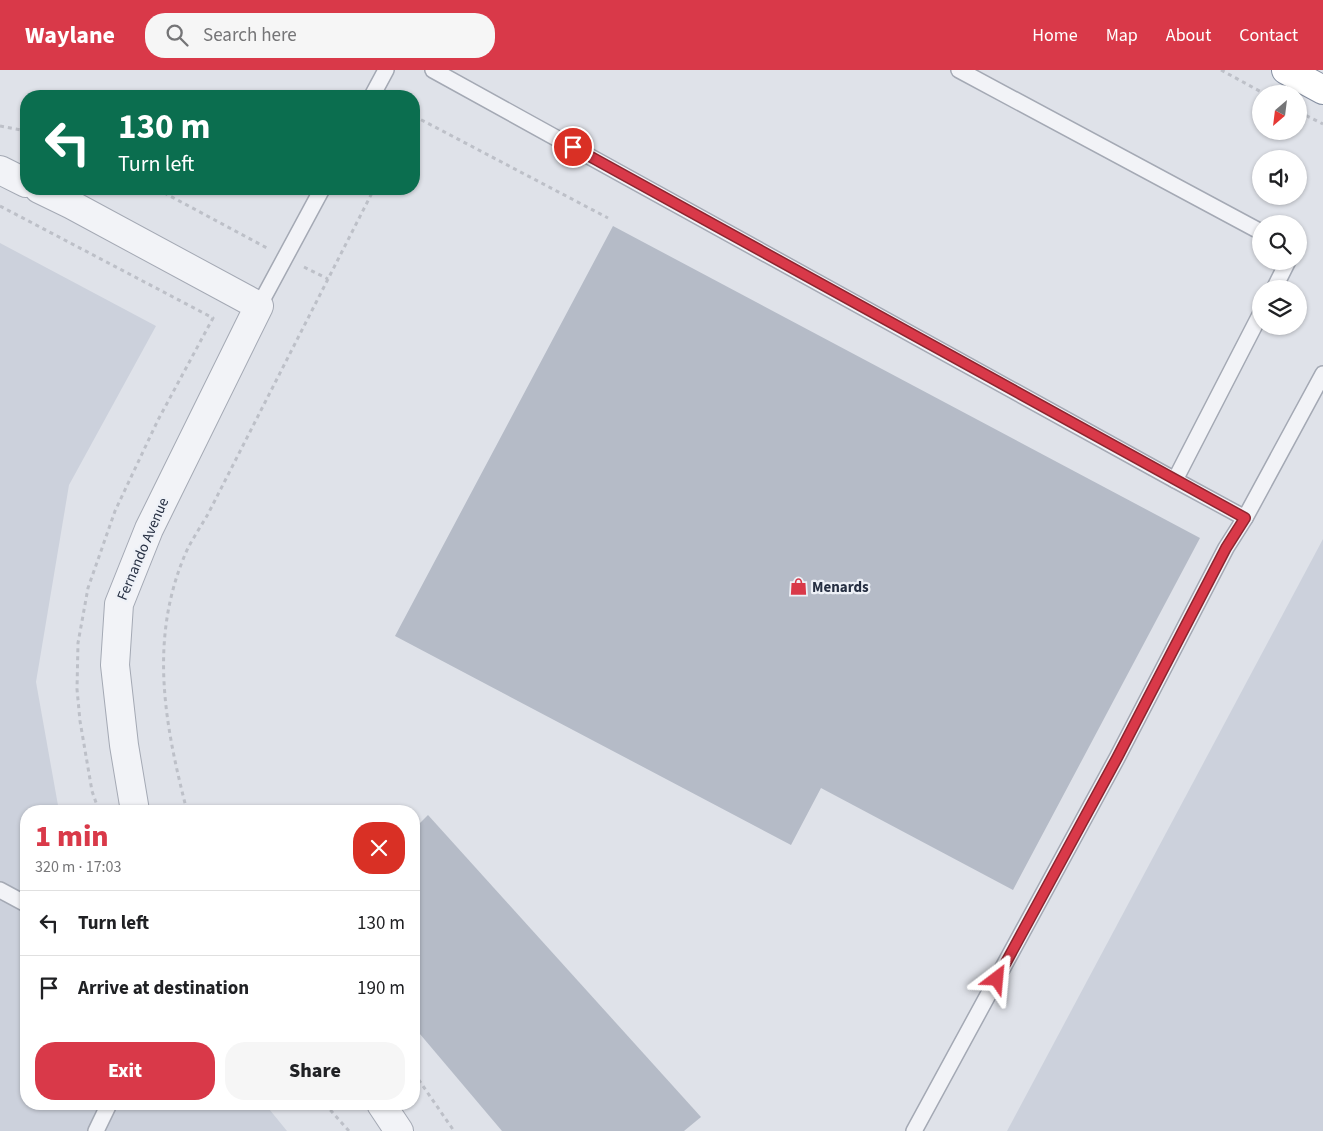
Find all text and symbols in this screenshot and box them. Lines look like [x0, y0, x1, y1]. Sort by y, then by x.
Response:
search box [145, 13, 495, 58]
text: Waylane [25, 18, 115, 53]
icon: search [163, 21, 191, 49]
text: Search here [203, 22, 297, 49]
text: Home [1032, 23, 1078, 48]
text: Map [1106, 23, 1138, 48]
text: About [1166, 23, 1211, 48]
text: Contact [1239, 23, 1298, 48]
north arrow [1252, 85, 1308, 140]
map controls [1252, 85, 1307, 335]
text: 130 m [118, 102, 210, 152]
icon: left [35, 110, 100, 175]
pin [552, 126, 594, 168]
icon: arrive [559, 133, 587, 161]
text: Turn left [118, 148, 194, 180]
button: sound [1252, 150, 1307, 205]
button: search [1252, 215, 1307, 270]
button: layers [1252, 280, 1307, 335]
street label: Fernando Avenue [112, 494, 174, 604]
shop icon: Menards [788, 577, 808, 597]
place label: Menards [812, 577, 869, 598]
text: 1 min [35, 815, 109, 858]
button: close [353, 822, 405, 874]
text: 320 m · 17:03 [35, 856, 122, 878]
icon: left [35, 909, 63, 937]
text: Turn left [78, 910, 149, 937]
text: 130 m [357, 910, 405, 937]
position arrow [970, 952, 1022, 1004]
icon: arrive [35, 974, 63, 1002]
text: Arrive at destination [78, 975, 249, 1002]
text: 190 m [357, 975, 405, 1002]
button: Exit [35, 1042, 215, 1100]
button: Share [225, 1042, 405, 1100]

